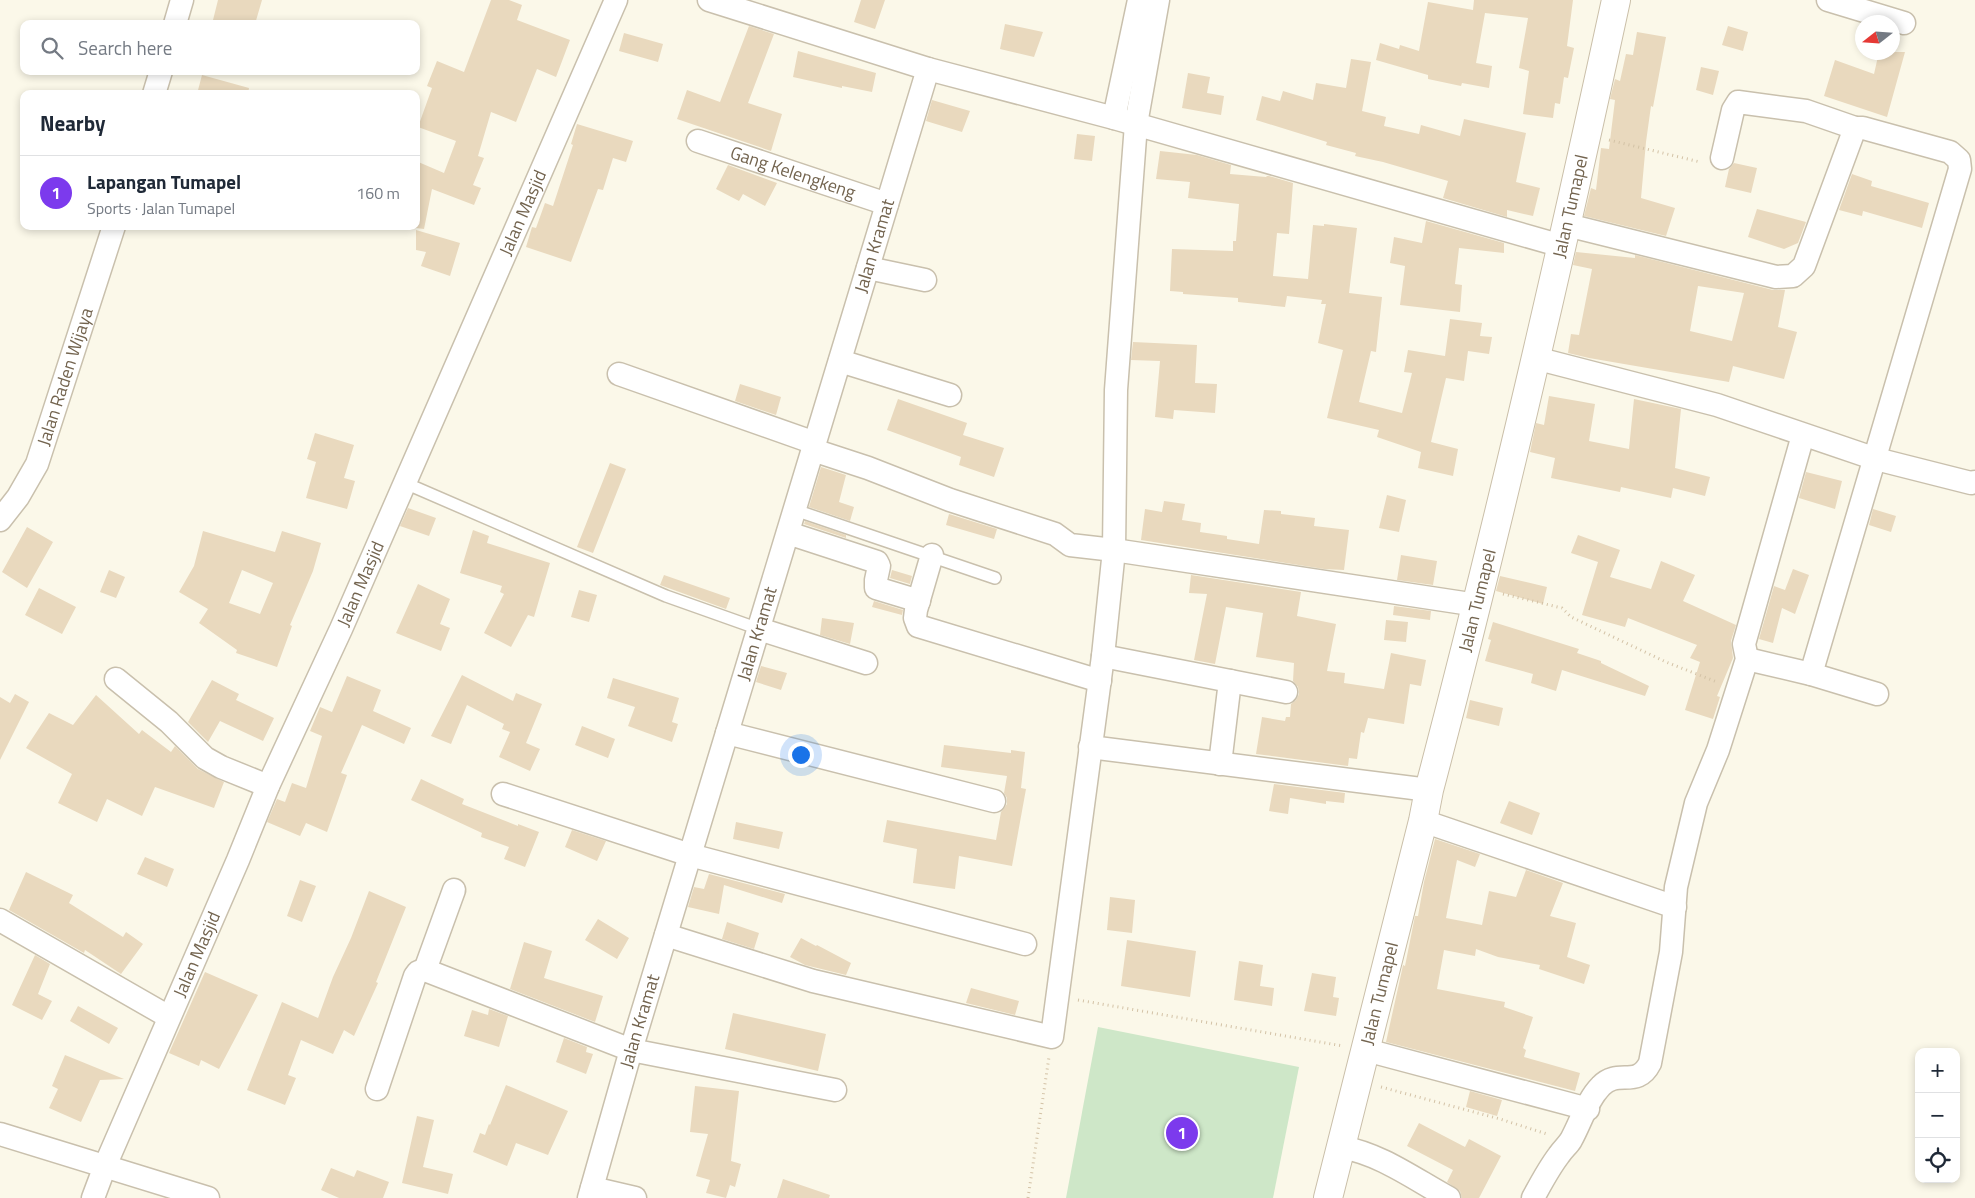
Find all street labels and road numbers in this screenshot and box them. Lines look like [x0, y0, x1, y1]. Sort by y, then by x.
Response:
street label: Gang Kelengkeng [727, 139, 859, 206]
street label: Jalan Tumapel [1545, 152, 1595, 261]
street label: Jalan Masjid [492, 166, 553, 260]
street label: Jalan Kramat [847, 195, 901, 296]
street label: Jalan Raden Wijaya [30, 304, 100, 449]
street label: Jalan Masjid [330, 537, 391, 631]
street label: Jalan Tumapel [1451, 546, 1503, 655]
street label: Jalan Kramat [730, 582, 784, 684]
street label: Jalan Masjid [166, 907, 227, 1001]
street label: Jalan Tumapel [1353, 939, 1405, 1048]
street label: Jalan Kramat [613, 970, 666, 1071]

